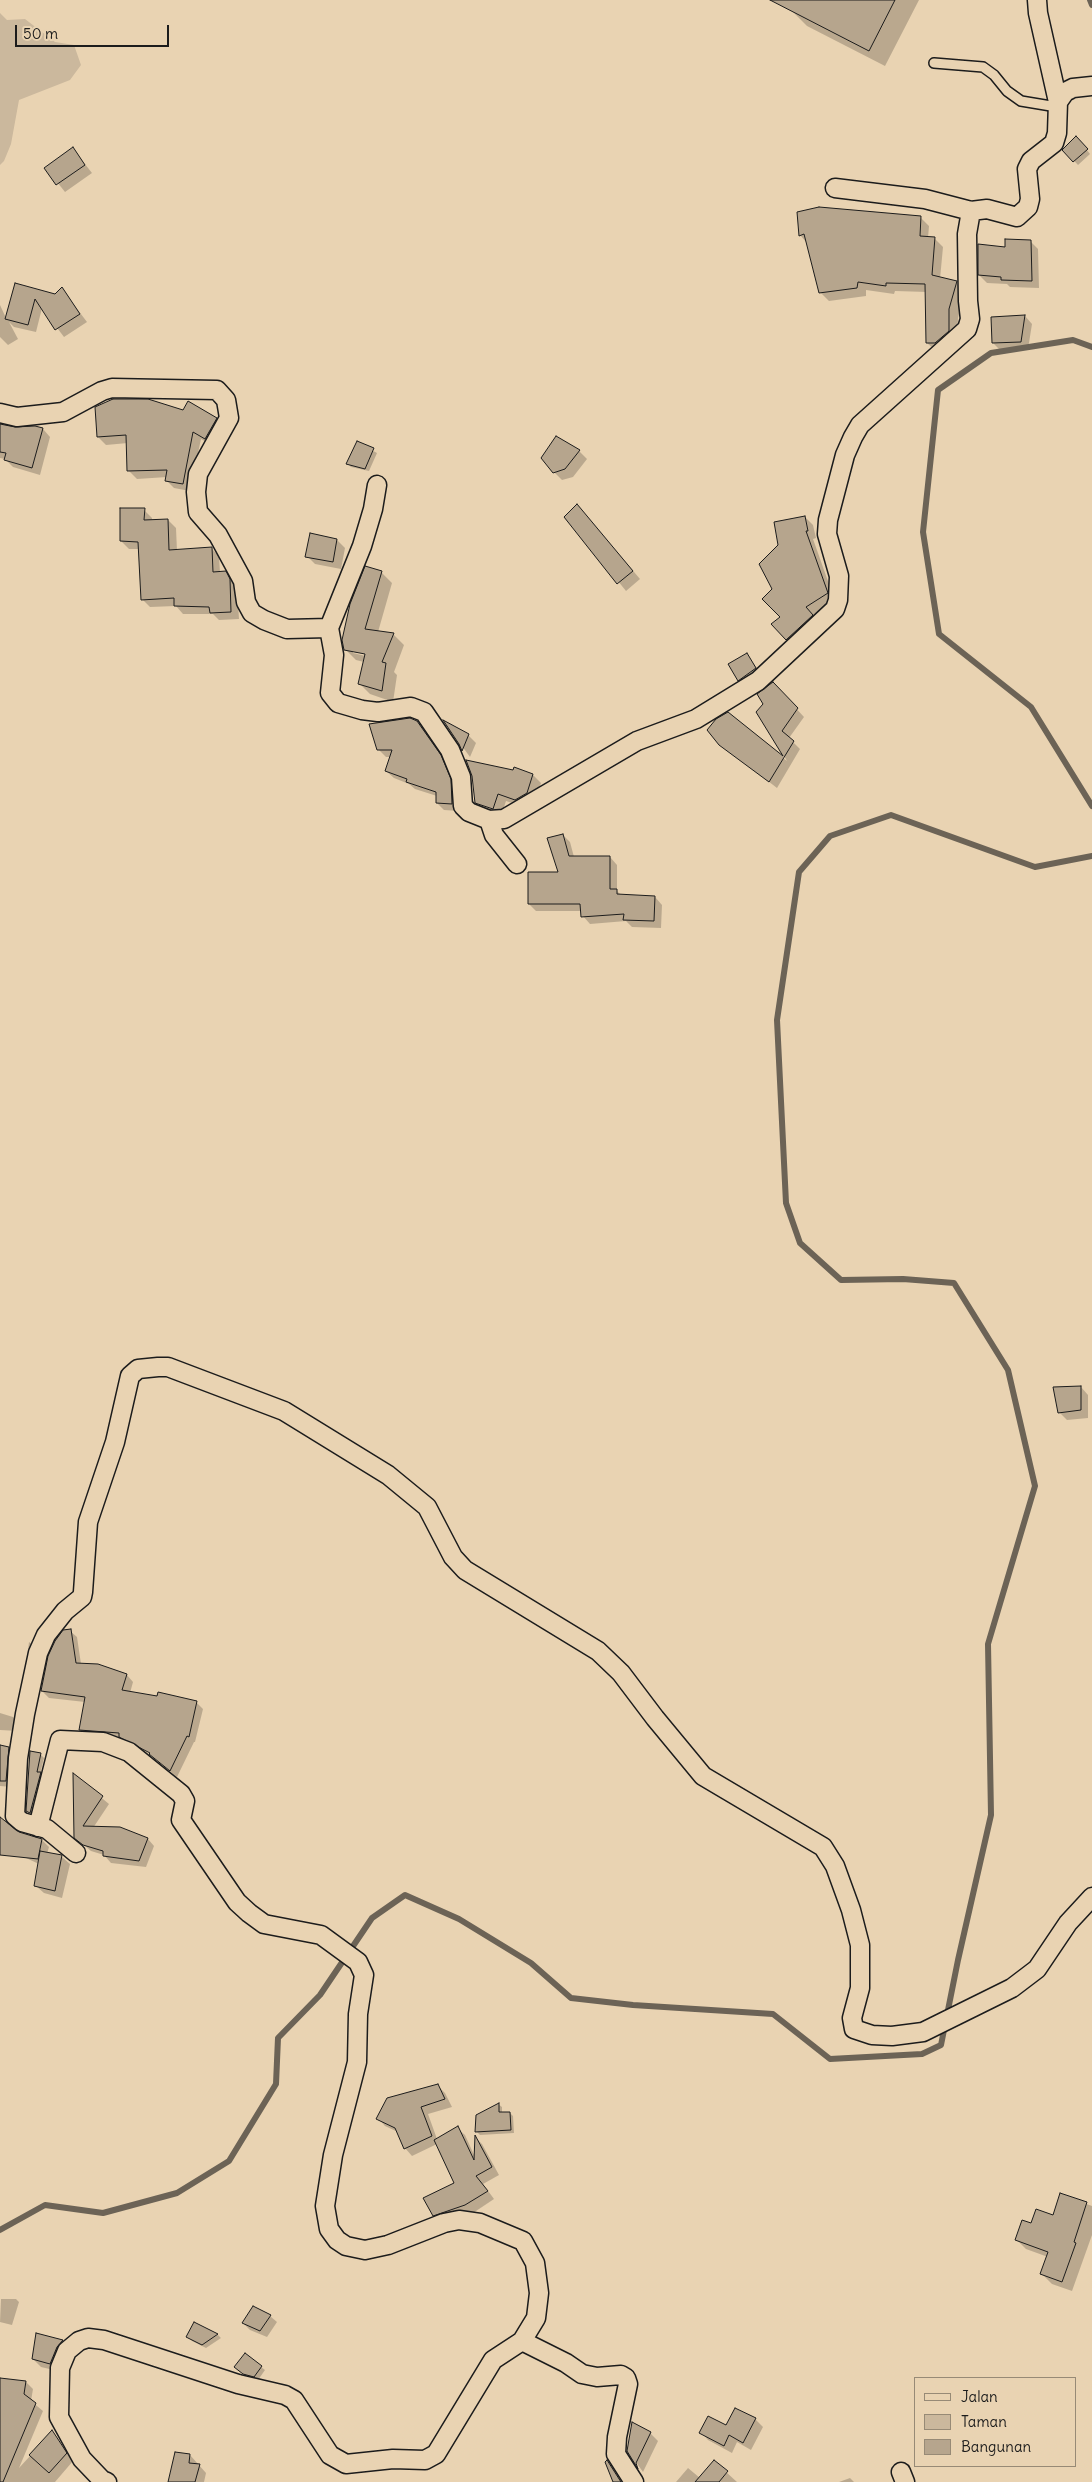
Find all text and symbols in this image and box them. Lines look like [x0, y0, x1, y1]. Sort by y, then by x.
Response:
scale bar [18, 15, 171, 47]
text: 50 m [23, 24, 58, 43]
legend [914, 2377, 1077, 2467]
text: Jalan [961, 2387, 998, 2406]
text: Taman [961, 2412, 1007, 2431]
text: Bangunan [961, 2437, 1031, 2456]

